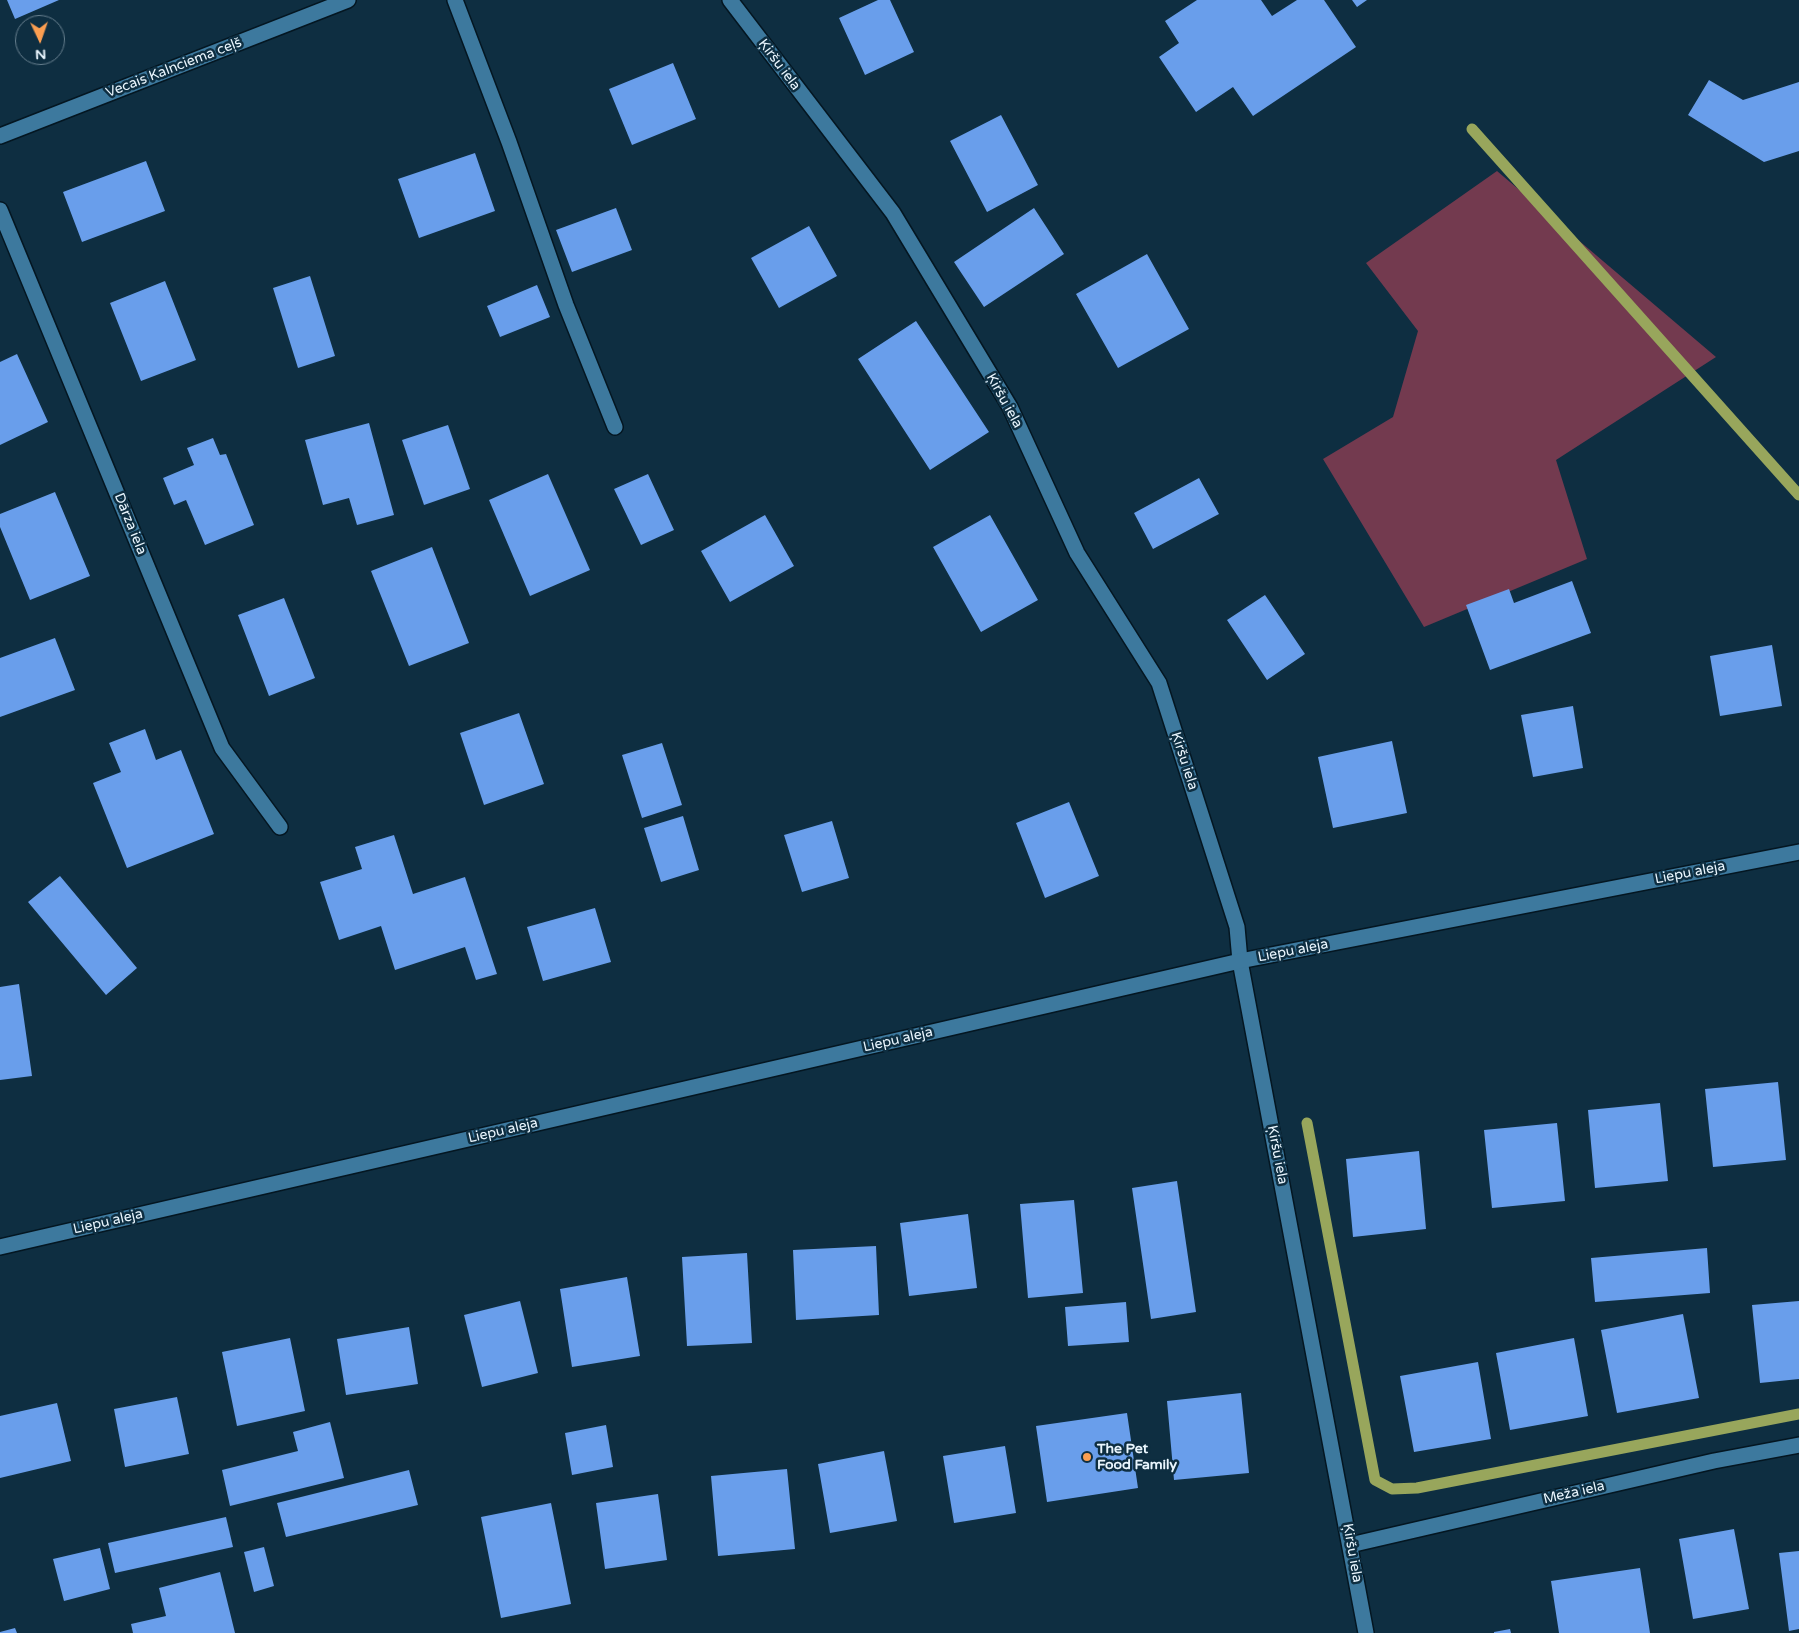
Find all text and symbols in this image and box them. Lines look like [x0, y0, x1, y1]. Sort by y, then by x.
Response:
north arrow [15, 15, 65, 65]
street label: Vecais Kalnciema ceļš [104, 34, 244, 102]
street label: Ķiršu iela [754, 36, 804, 94]
text: N [35, 46, 47, 63]
street label: Ķiršu iela [982, 371, 1026, 431]
street label: Dārza iela [110, 491, 150, 557]
street label: Ķiršu iela [1167, 730, 1201, 792]
street label: Liepu aleja [1653, 858, 1727, 888]
street label: Liepu aleja [1256, 936, 1330, 966]
street label: Liepu aleja [861, 1024, 935, 1056]
street label: Liepu aleja [466, 1115, 540, 1147]
street label: Ķiršu iela [1263, 1124, 1291, 1186]
street label: Liepu aleja [71, 1206, 145, 1238]
place label: The Pet Food Family [1097, 1441, 1177, 1474]
marker: The Pet Food Family [1081, 1451, 1093, 1463]
street label: Meža iela [1542, 1478, 1606, 1508]
street label: Ķiršu iela [1339, 1522, 1365, 1584]

